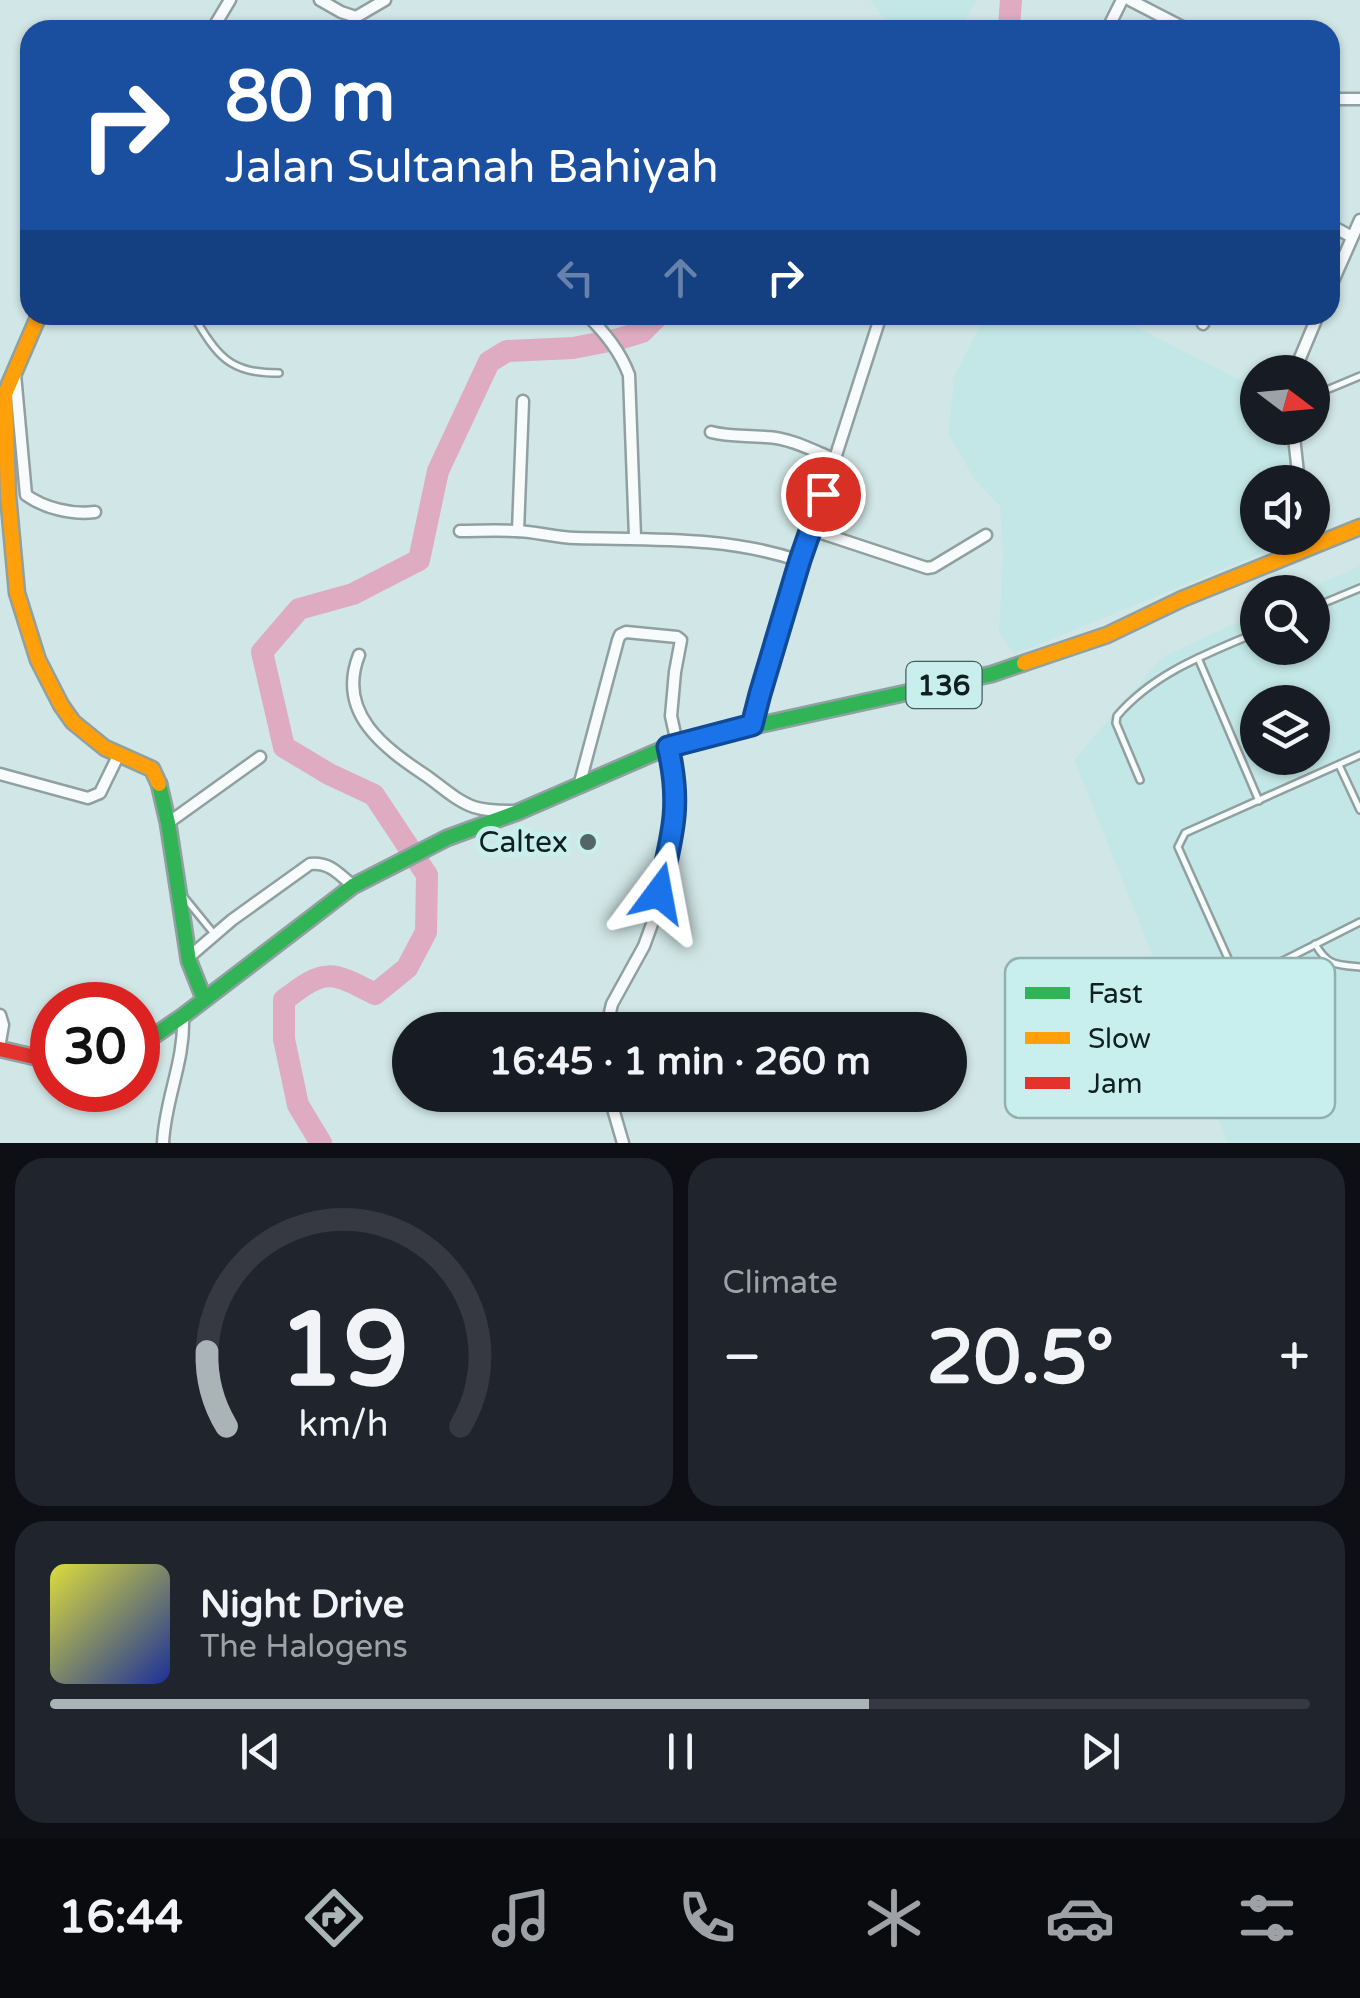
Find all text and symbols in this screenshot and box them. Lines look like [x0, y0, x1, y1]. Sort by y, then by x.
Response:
text: 80 m [225, 56, 395, 140]
icon: right [60, 60, 190, 190]
text: Jalan Sultanah Bahiyah [225, 141, 719, 195]
icon: left [548, 250, 603, 305]
icon: ahead [653, 250, 708, 305]
icon: right [758, 250, 813, 305]
north arrow [1240, 355, 1330, 445]
map controls [1240, 355, 1330, 775]
pin [781, 452, 866, 537]
button: sound [1240, 465, 1330, 555]
icon: arrive [796, 467, 851, 522]
button: search [1240, 575, 1330, 665]
road number: 136 [906, 662, 982, 708]
button: layers [1240, 685, 1330, 775]
place label: Caltex [479, 824, 568, 861]
marker: Caltex [577, 831, 599, 853]
position arrow [607, 841, 711, 945]
legend [1005, 958, 1335, 1118]
text: Fast [1088, 977, 1143, 1011]
speed limit sign: 30 [30, 982, 160, 1112]
text: Slow [1088, 1022, 1151, 1056]
text: 16:45 · 1 min · 260 m [488, 1039, 871, 1085]
text: Jam [1088, 1067, 1143, 1101]
text: Climate [723, 1264, 838, 1302]
text: 19 [278, 1289, 409, 1414]
text: 20.5° [927, 1313, 1114, 1403]
text: − [723, 1325, 762, 1391]
text: + [1279, 1325, 1310, 1391]
text: km/h [299, 1403, 389, 1446]
text: Night Drive [200, 1582, 404, 1628]
text: The Halogens [200, 1628, 408, 1666]
icon: previous [233, 1724, 288, 1779]
icon: pause [653, 1724, 708, 1779]
icon: next [1073, 1724, 1128, 1779]
icon: directions [299, 1883, 369, 1953]
icon: music [486, 1883, 556, 1953]
icon: phone [672, 1883, 742, 1953]
icon: climate [859, 1883, 929, 1953]
icon: car [1045, 1883, 1115, 1953]
icon: filters [1232, 1883, 1302, 1953]
text: 16:44 [58, 1891, 183, 1945]

